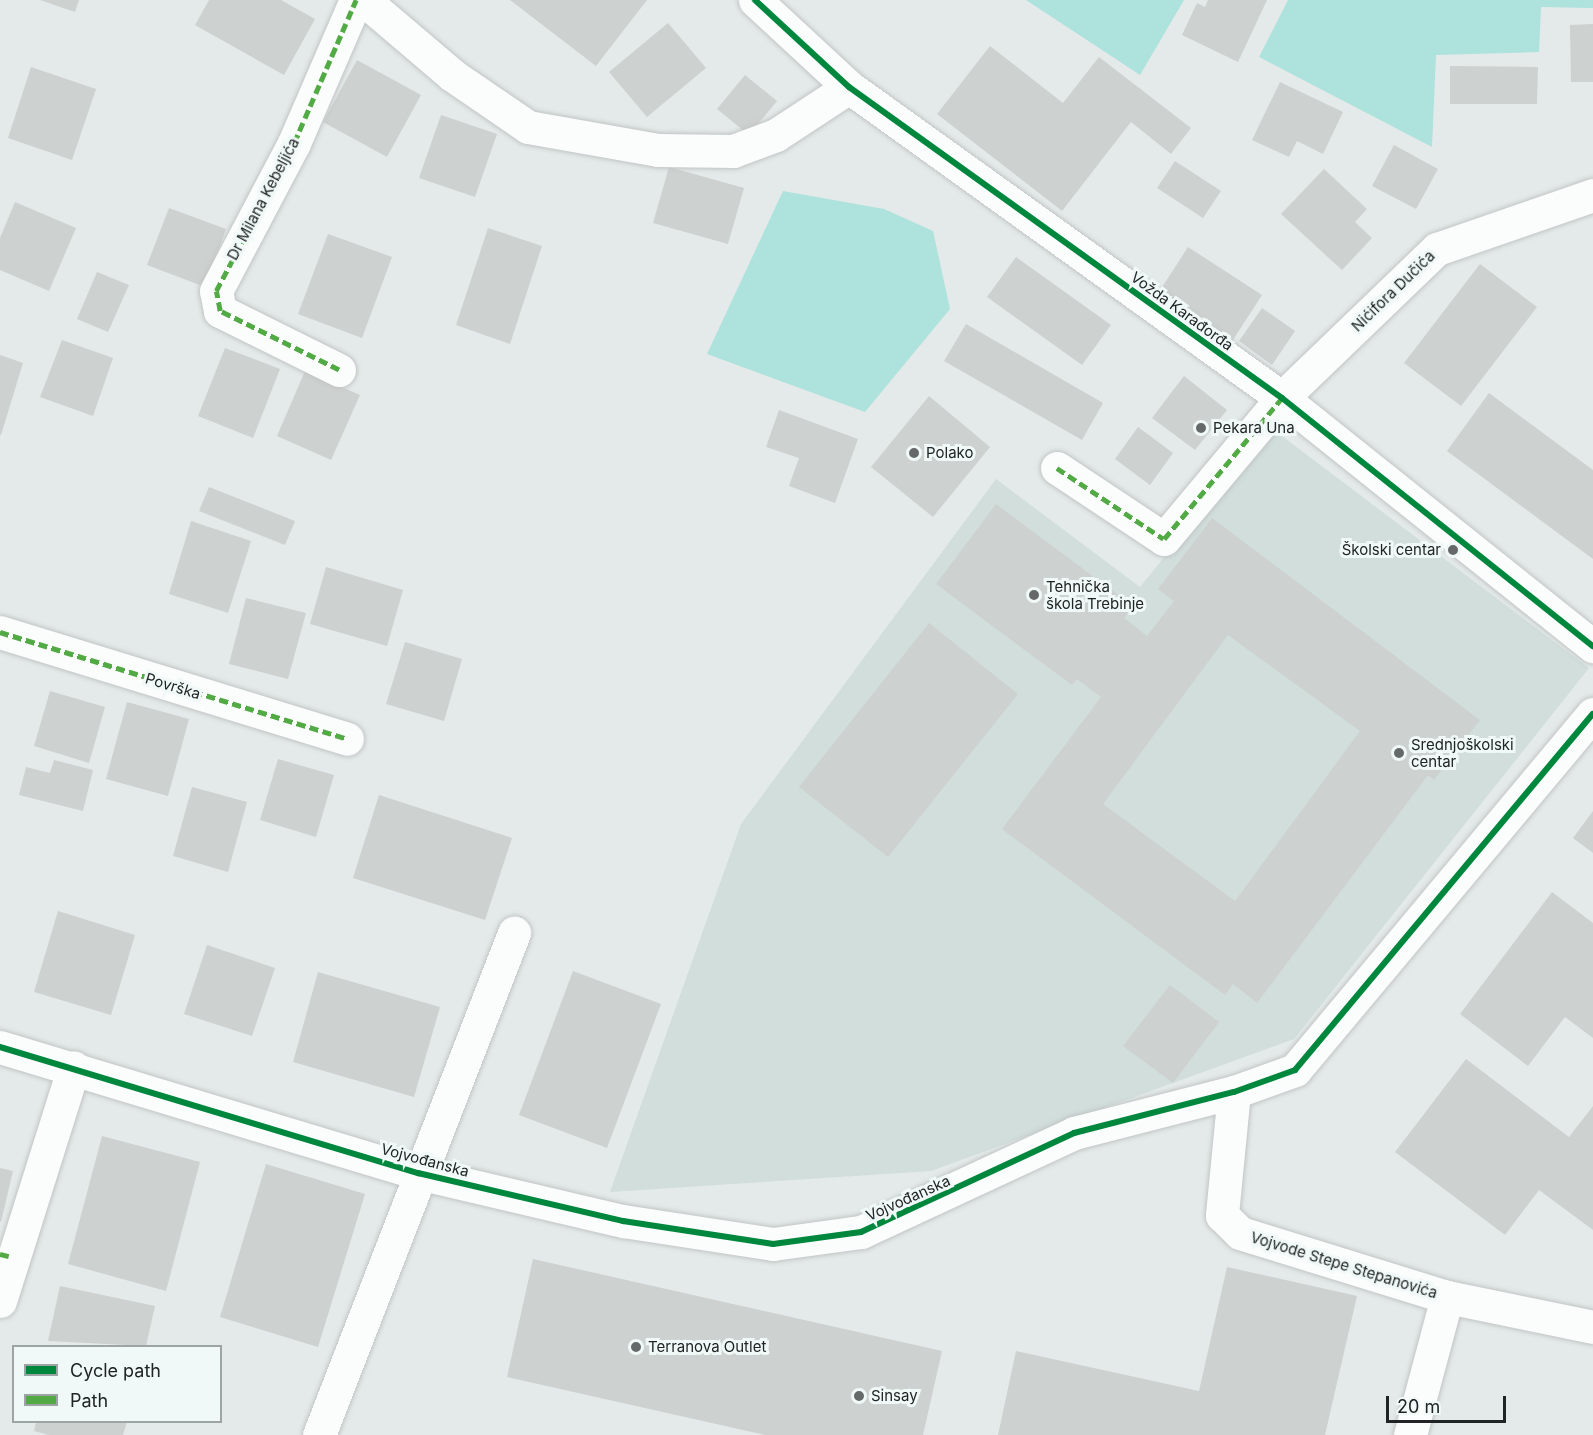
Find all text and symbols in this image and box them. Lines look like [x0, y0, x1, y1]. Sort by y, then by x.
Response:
street label: Dr Milana Kebeljića [223, 135, 303, 263]
street label: Nićifora Dučića [1348, 247, 1438, 335]
street label: Vožda Karađorđa [1127, 268, 1237, 354]
place label: Pekara Una [1213, 419, 1295, 437]
marker: Pekara Una [1194, 421, 1208, 435]
place label: Polako [926, 444, 973, 462]
marker: Polako [907, 446, 921, 460]
place label: Školski centar [1342, 541, 1441, 559]
marker: Školski centar [1446, 543, 1460, 557]
place label: Tehnička škola Trebinje [1046, 577, 1144, 612]
marker: Tehnička škola Trebinje [1027, 588, 1041, 602]
street label: Površka [143, 669, 203, 703]
place label: Srednjoškolski centar [1411, 735, 1514, 770]
marker: Srednjoškolski centar [1392, 746, 1406, 760]
street label: Vojvođanska [379, 1140, 471, 1180]
street label: Vojvođanska [863, 1171, 953, 1225]
street label: Vojvode Stepe Stepanovića [1248, 1228, 1440, 1302]
place label: Terranova Outlet [648, 1338, 766, 1356]
marker: Terranova Outlet [629, 1340, 643, 1354]
legend [12, 1345, 222, 1423]
text: Cycle path [70, 1360, 161, 1381]
scale bar [1389, 1384, 1509, 1422]
place label: Sinsay [871, 1387, 918, 1405]
marker: Sinsay [852, 1389, 866, 1403]
text: Path [70, 1390, 108, 1411]
text: 20 m [1397, 1396, 1440, 1417]

